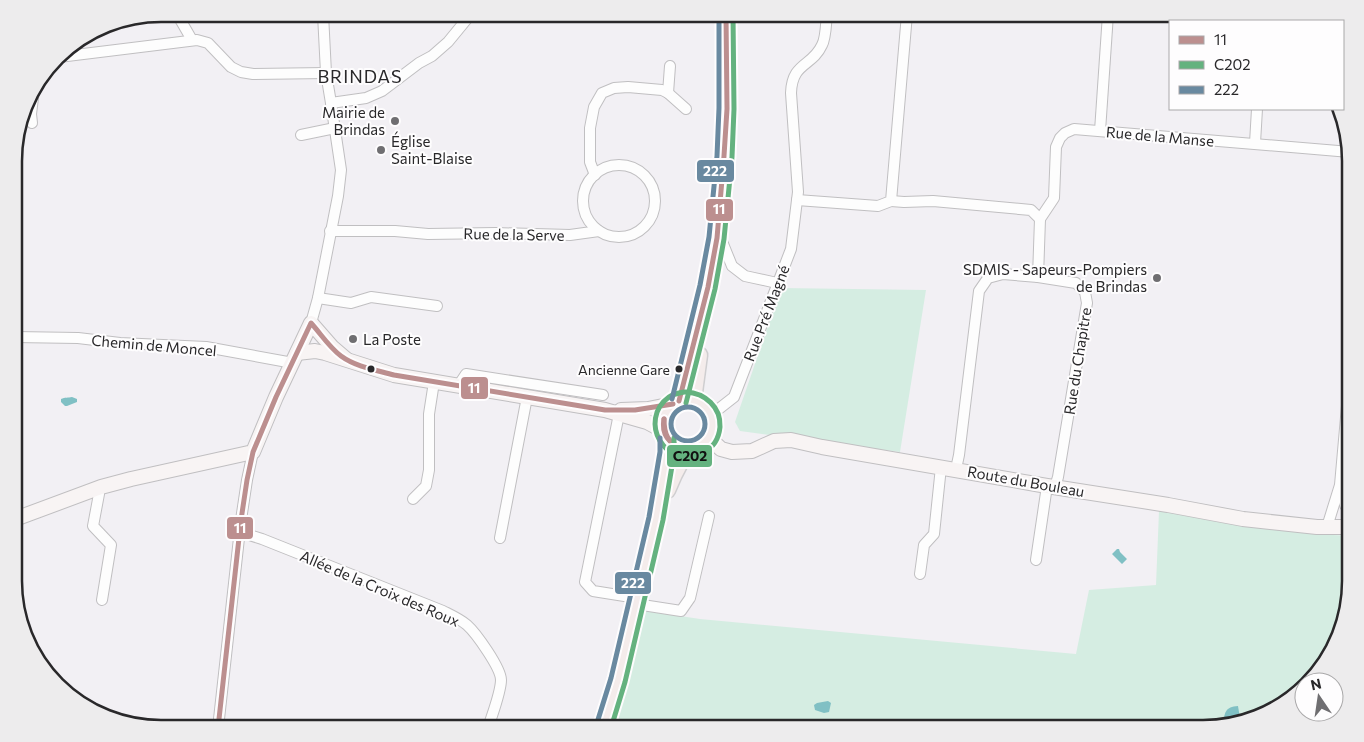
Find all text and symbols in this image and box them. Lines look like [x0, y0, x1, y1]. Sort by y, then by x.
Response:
legend [1169, 20, 1344, 110]
text: 11 [1214, 30, 1227, 48]
text: C202 [1214, 55, 1251, 73]
district label: BRINDAS [318, 65, 402, 87]
text: 222 [1214, 80, 1239, 98]
place label: Mairie de Brindas [322, 103, 385, 138]
marker: Mairie de Brindas [389, 115, 401, 127]
street label: Rue de la Manse [1105, 122, 1215, 150]
place label: Église Saint-Blaise [391, 131, 473, 167]
marker: Église Saint-Blaise [375, 144, 387, 156]
line badge: 222 [696, 159, 735, 183]
text: 222 [703, 162, 727, 179]
line badge: 11 [705, 198, 734, 222]
text: 11 [713, 200, 725, 217]
street label: Rue de la Serve [463, 224, 565, 244]
place label: SDMIS - Sapeurs-Pompiers de Brindas [963, 260, 1147, 295]
street label: Rue Pré Magné [739, 262, 793, 364]
marker: SDMIS - Sapeurs-Pompiers de Brindas [1151, 272, 1163, 284]
street label: Rue du Chapitre [1060, 306, 1094, 416]
place label: La Poste [363, 330, 421, 348]
street label: Chemin de Moncel [91, 331, 217, 359]
marker: La Poste [347, 333, 359, 345]
place label: Ancienne Gare [578, 361, 670, 378]
unlabelled marker [366, 364, 376, 374]
marker: Ancienne Gare [674, 364, 684, 374]
line badge: 11 [460, 376, 489, 400]
text: 11 [468, 379, 480, 396]
line badge: C202 [666, 444, 713, 468]
text: C202 [673, 447, 707, 464]
street label: Route du Bouleau [966, 462, 1086, 500]
line badge: 11 [226, 516, 254, 540]
text: 11 [234, 519, 246, 536]
street label: Allée de la Croix des Roux [298, 546, 462, 630]
line badge: 222 [614, 571, 652, 595]
text: 222 [621, 574, 645, 591]
north arrow [1294, 672, 1344, 722]
text: N [1309, 674, 1323, 693]

